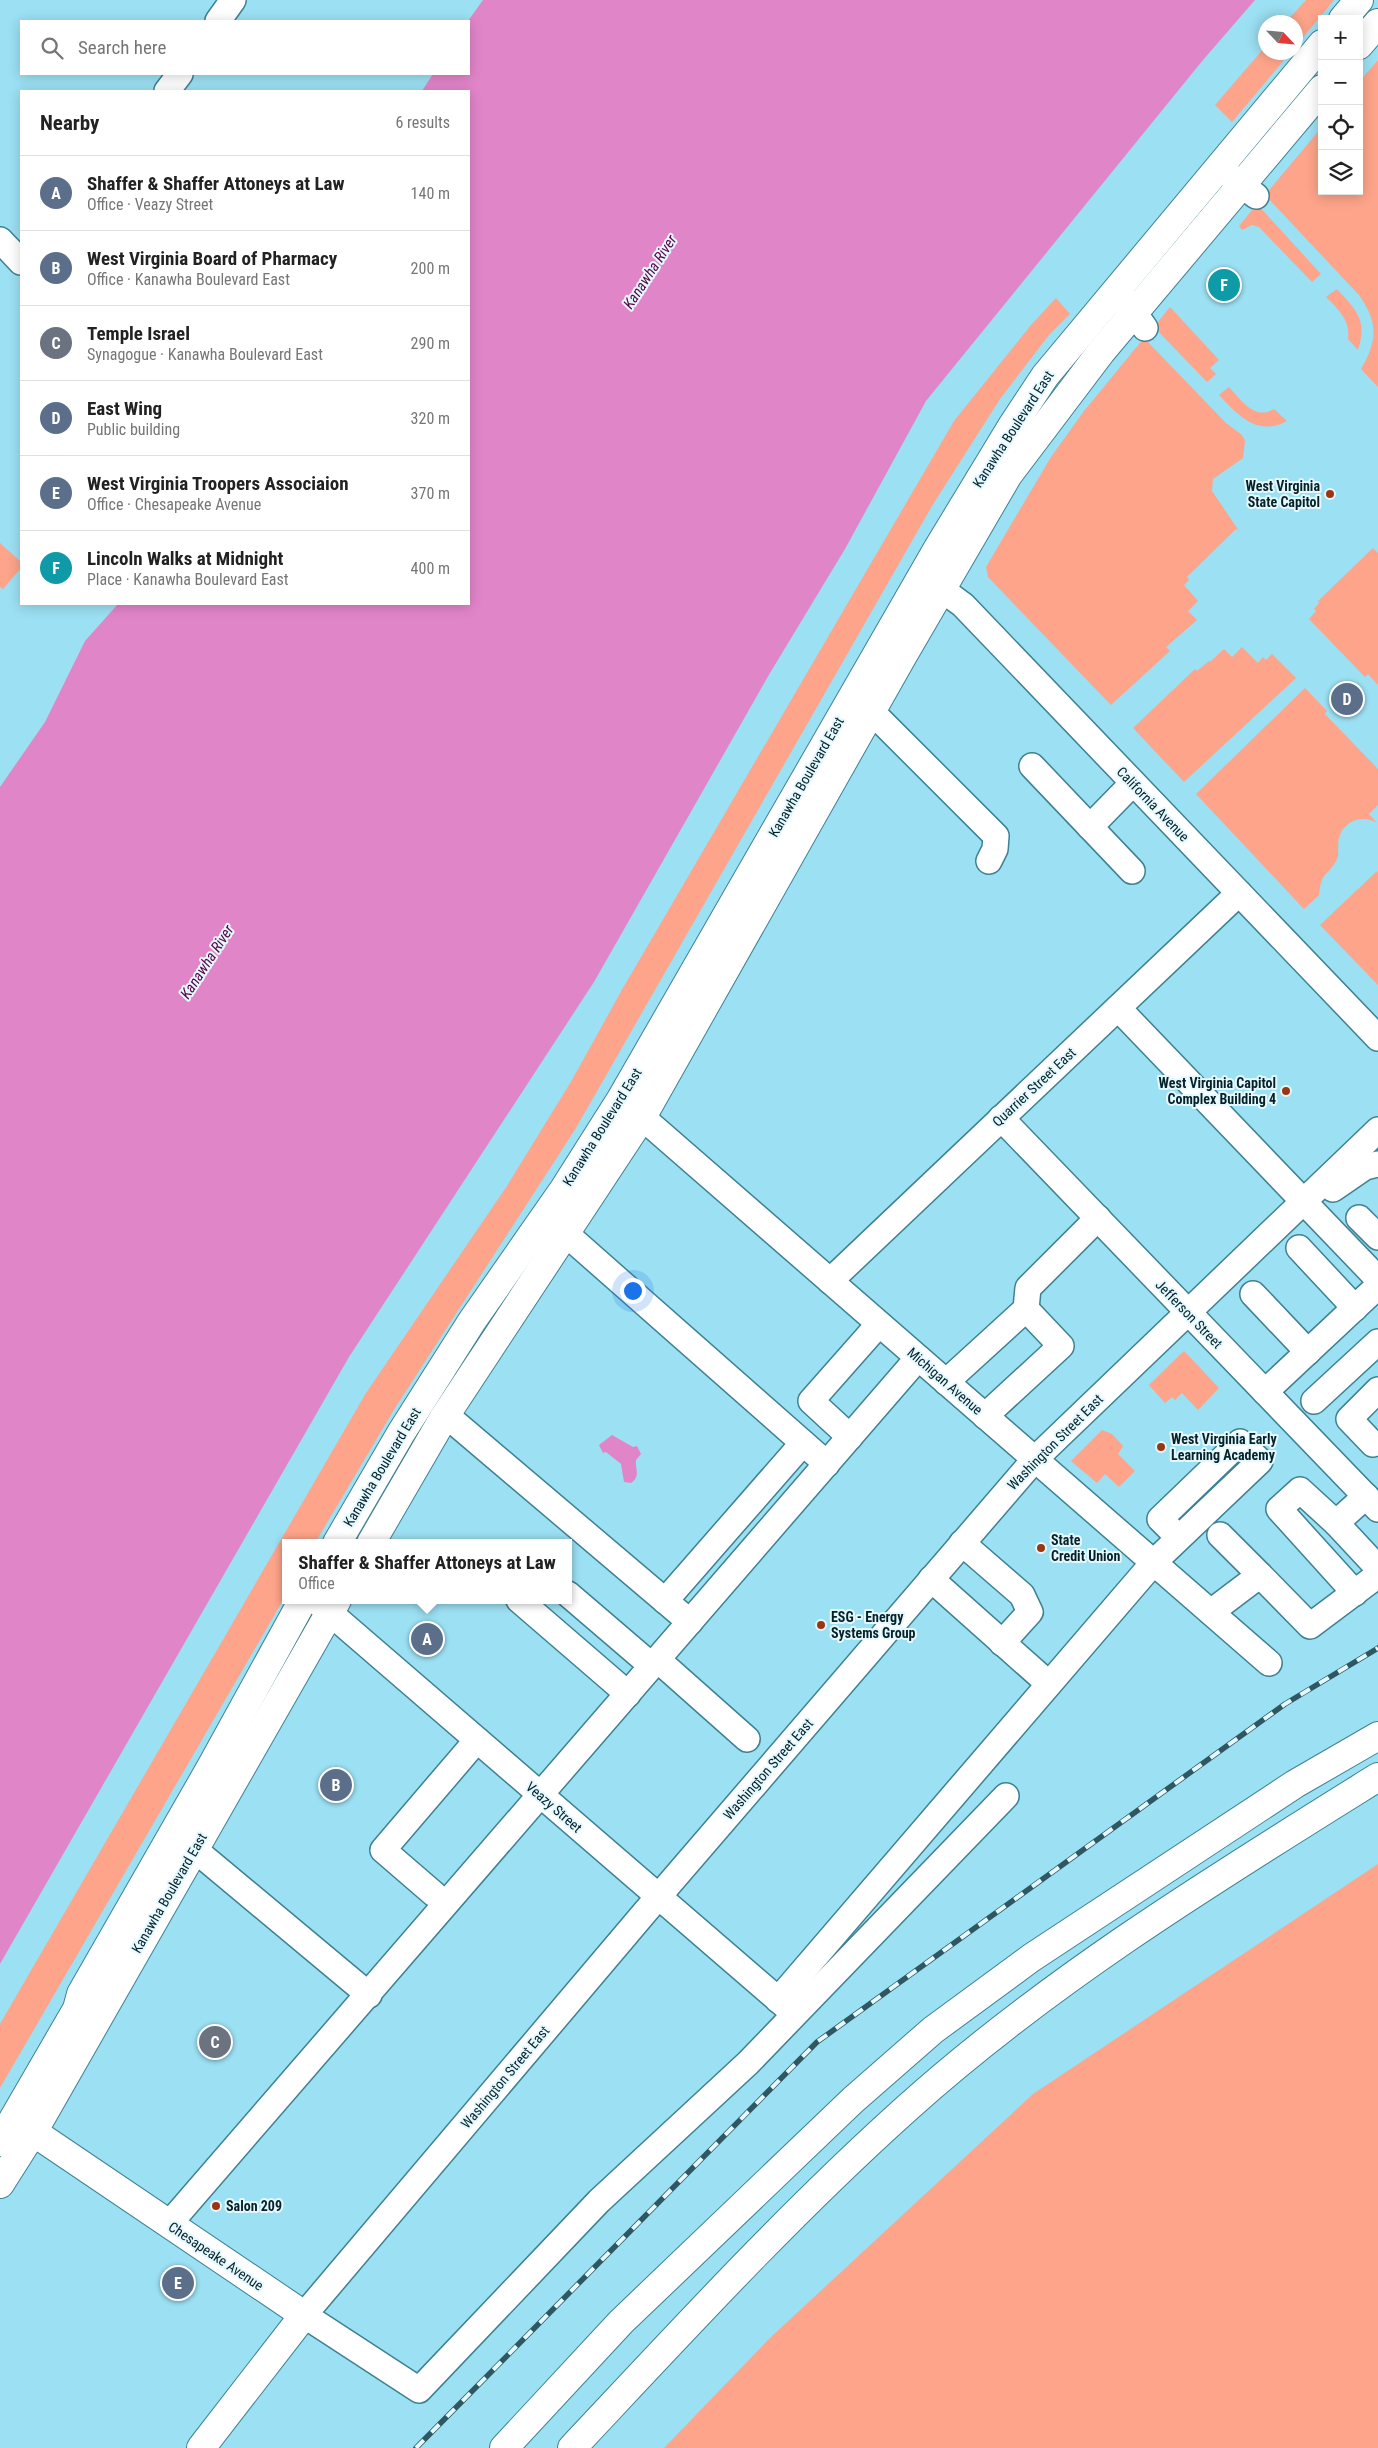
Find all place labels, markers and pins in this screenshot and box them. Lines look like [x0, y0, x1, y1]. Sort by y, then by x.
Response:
pin: F [1208, 266, 1240, 304]
place label: West Virginia State Capitol [1245, 478, 1320, 510]
marker: West Virginia State Capitol [1324, 488, 1336, 500]
pin: D [1331, 680, 1363, 718]
place label: West Virginia Capitol Complex Building 4 [1159, 1075, 1276, 1107]
marker: West Virginia Capitol Complex Building 4 [1280, 1085, 1292, 1097]
place label: West Virginia Early Learning Academy [1171, 1431, 1277, 1463]
marker: West Virginia Early Learning Academy [1155, 1441, 1167, 1453]
place label: State Credit Union [1051, 1532, 1121, 1564]
marker: State Credit Union [1035, 1542, 1047, 1554]
place label: ESG - Energy Systems Group [831, 1609, 916, 1641]
marker: ESG - Energy Systems Group [815, 1619, 827, 1631]
pin: A [411, 1620, 443, 1658]
pin: B [320, 1766, 352, 1804]
pin: C [199, 2023, 231, 2061]
place label: Salon 209 [226, 2198, 282, 2214]
marker: Salon 209 [210, 2200, 222, 2212]
pin: E [162, 2264, 194, 2302]

